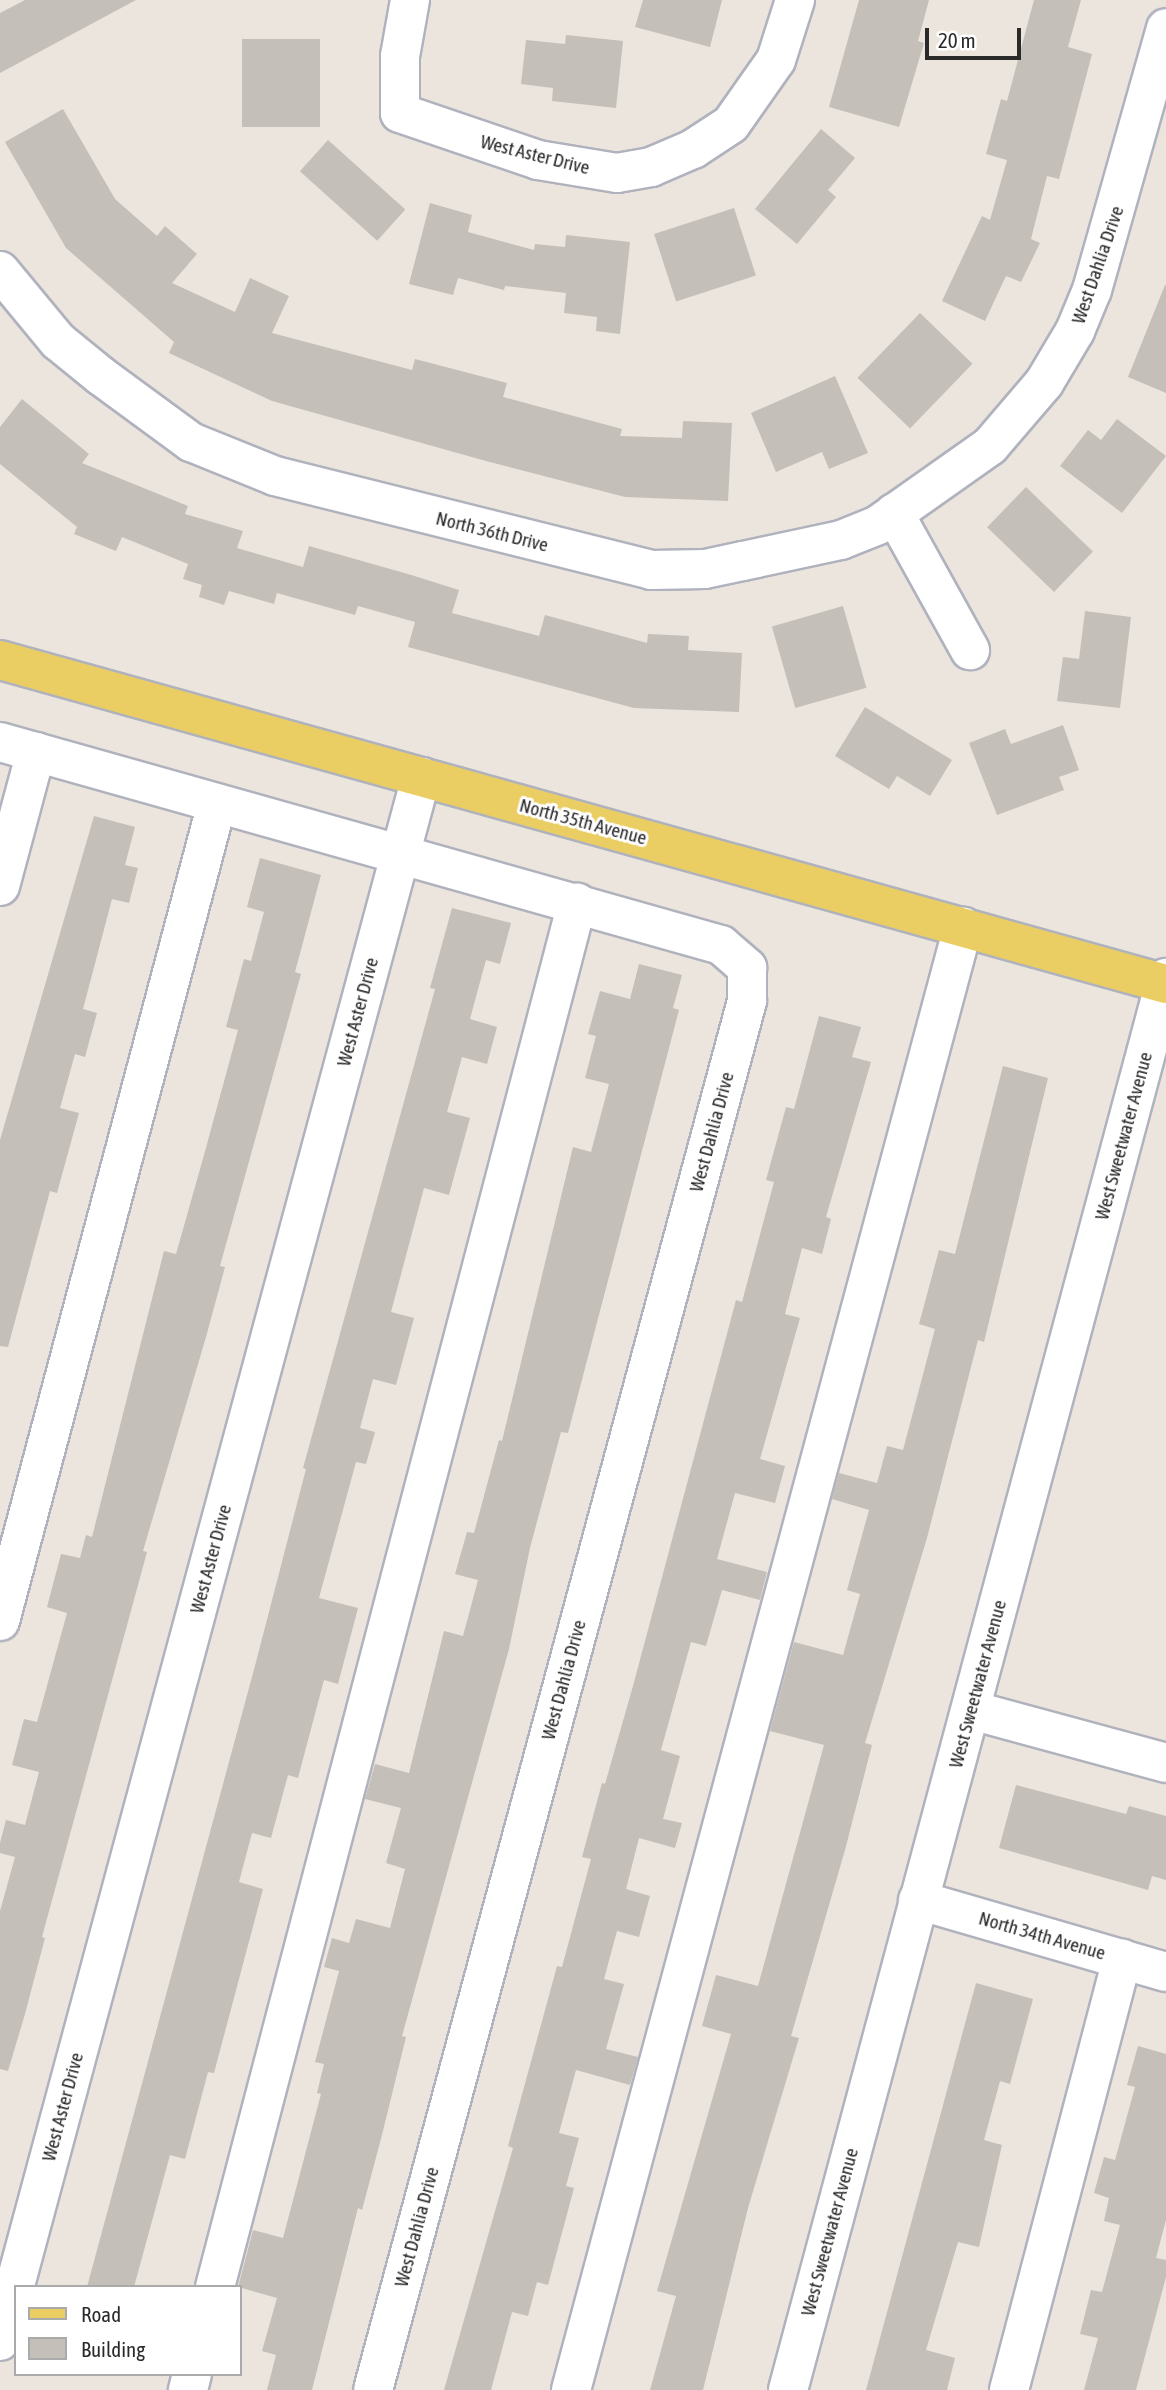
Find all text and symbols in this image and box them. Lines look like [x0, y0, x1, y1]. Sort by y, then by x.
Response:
scale bar [928, 14, 1024, 58]
text: 20 m [938, 28, 976, 52]
street label: West Aster Drive [478, 130, 592, 180]
street label: West Dahlia Drive [1067, 203, 1129, 327]
street label: North 36th Drive [434, 507, 550, 557]
street label: North 35th Avenue [517, 794, 649, 850]
street label: West Aster Drive [333, 955, 383, 1069]
street label: West Sweetwater Avenue [1091, 1050, 1157, 1222]
street label: West Dahlia Drive [685, 1070, 739, 1194]
street label: West Aster Drive [186, 1502, 236, 1616]
street label: West Sweetwater Avenue [945, 1598, 1011, 1770]
street label: West Dahlia Drive [537, 1618, 591, 1742]
street label: North 34th Avenue [976, 1907, 1108, 1965]
street label: West Aster Drive [38, 2050, 88, 2164]
street label: West Sweetwater Avenue [797, 2146, 863, 2318]
street label: West Dahlia Drive [390, 2165, 444, 2289]
legend [14, 2285, 242, 2376]
text: Road [81, 2302, 121, 2326]
text: Building [81, 2337, 145, 2361]

